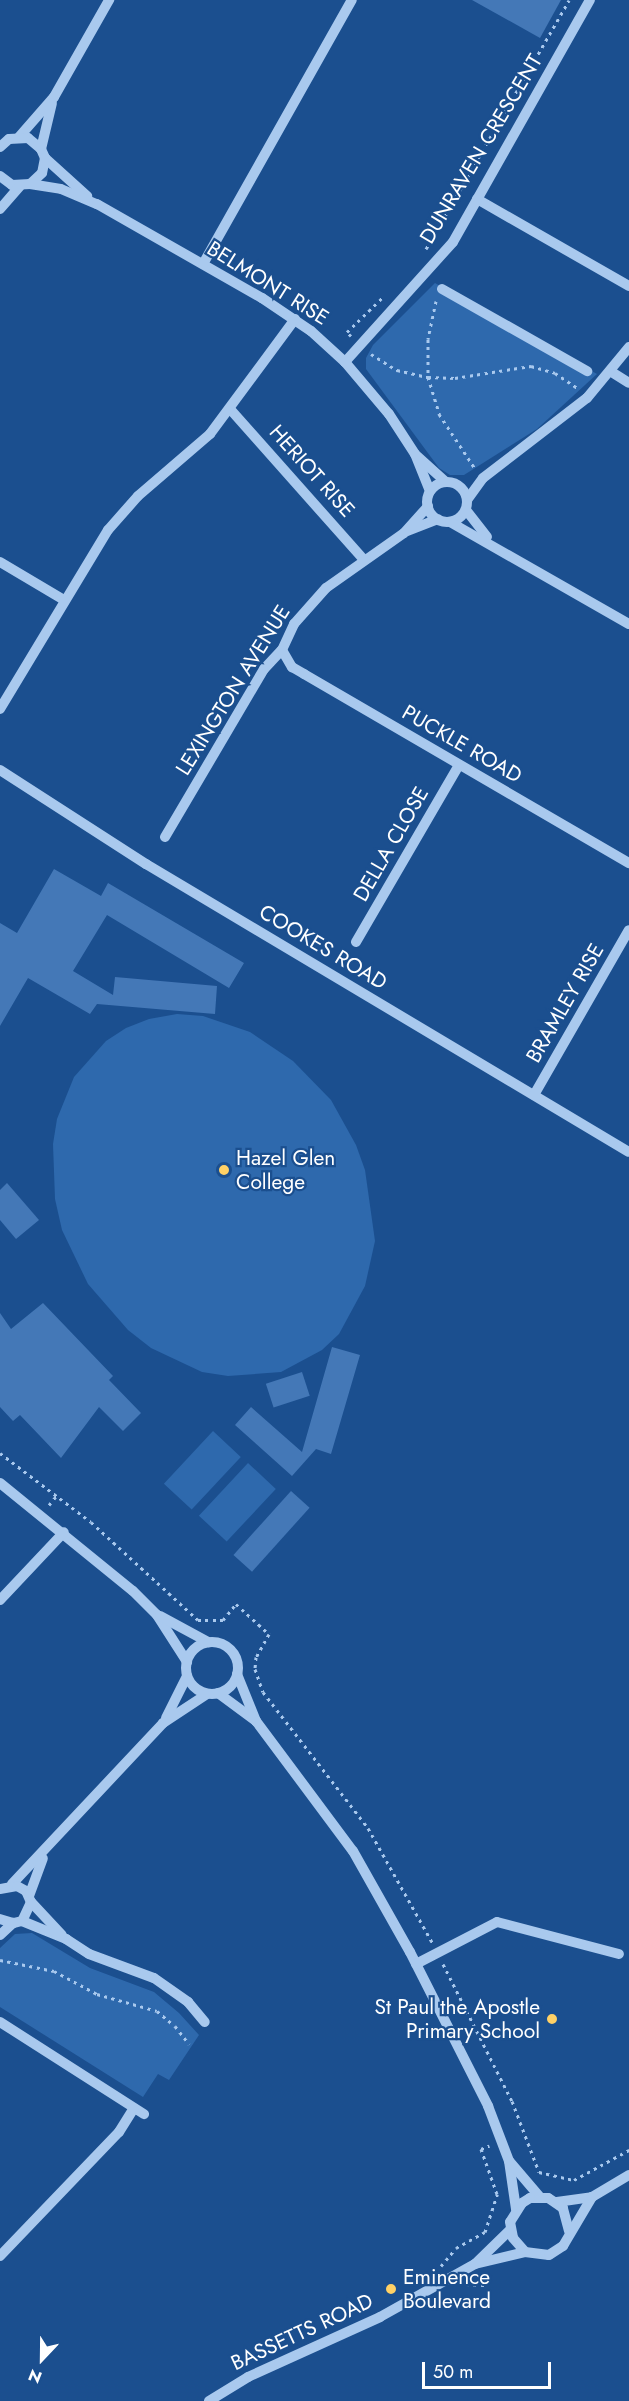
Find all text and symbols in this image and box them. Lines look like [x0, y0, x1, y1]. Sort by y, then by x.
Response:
street label: DUNRAVEN CRESCENT [414, 50, 548, 248]
street label: BELMONT RISE [203, 236, 333, 330]
street label: HERIOT RISE [264, 420, 360, 522]
street label: LEXINGTON AVENUE [170, 600, 296, 780]
street label: PUCKLE ROAD [398, 700, 526, 788]
street label: DELLA CLOSE [348, 782, 434, 906]
street label: COOKES ROAD [255, 899, 391, 995]
street label: BRAMLEY RISE [521, 939, 609, 1067]
place label: Hazel Glen College [236, 1145, 335, 1195]
marker: Hazel Glen College [217, 1163, 231, 1177]
place label: St Paul the Apostle Primary School [374, 1994, 540, 2044]
marker: St Paul the Apostle Primary School [545, 2012, 559, 2026]
place label: Eminence Boulevard [403, 2264, 491, 2314]
marker: Eminence Boulevard [384, 2282, 398, 2296]
street label: BASSETTS ROAD [227, 2288, 377, 2376]
north arrow [12, 2329, 72, 2389]
scale bar [425, 2350, 554, 2388]
text: 50 m [433, 2359, 473, 2385]
text: N [25, 2363, 45, 2389]

